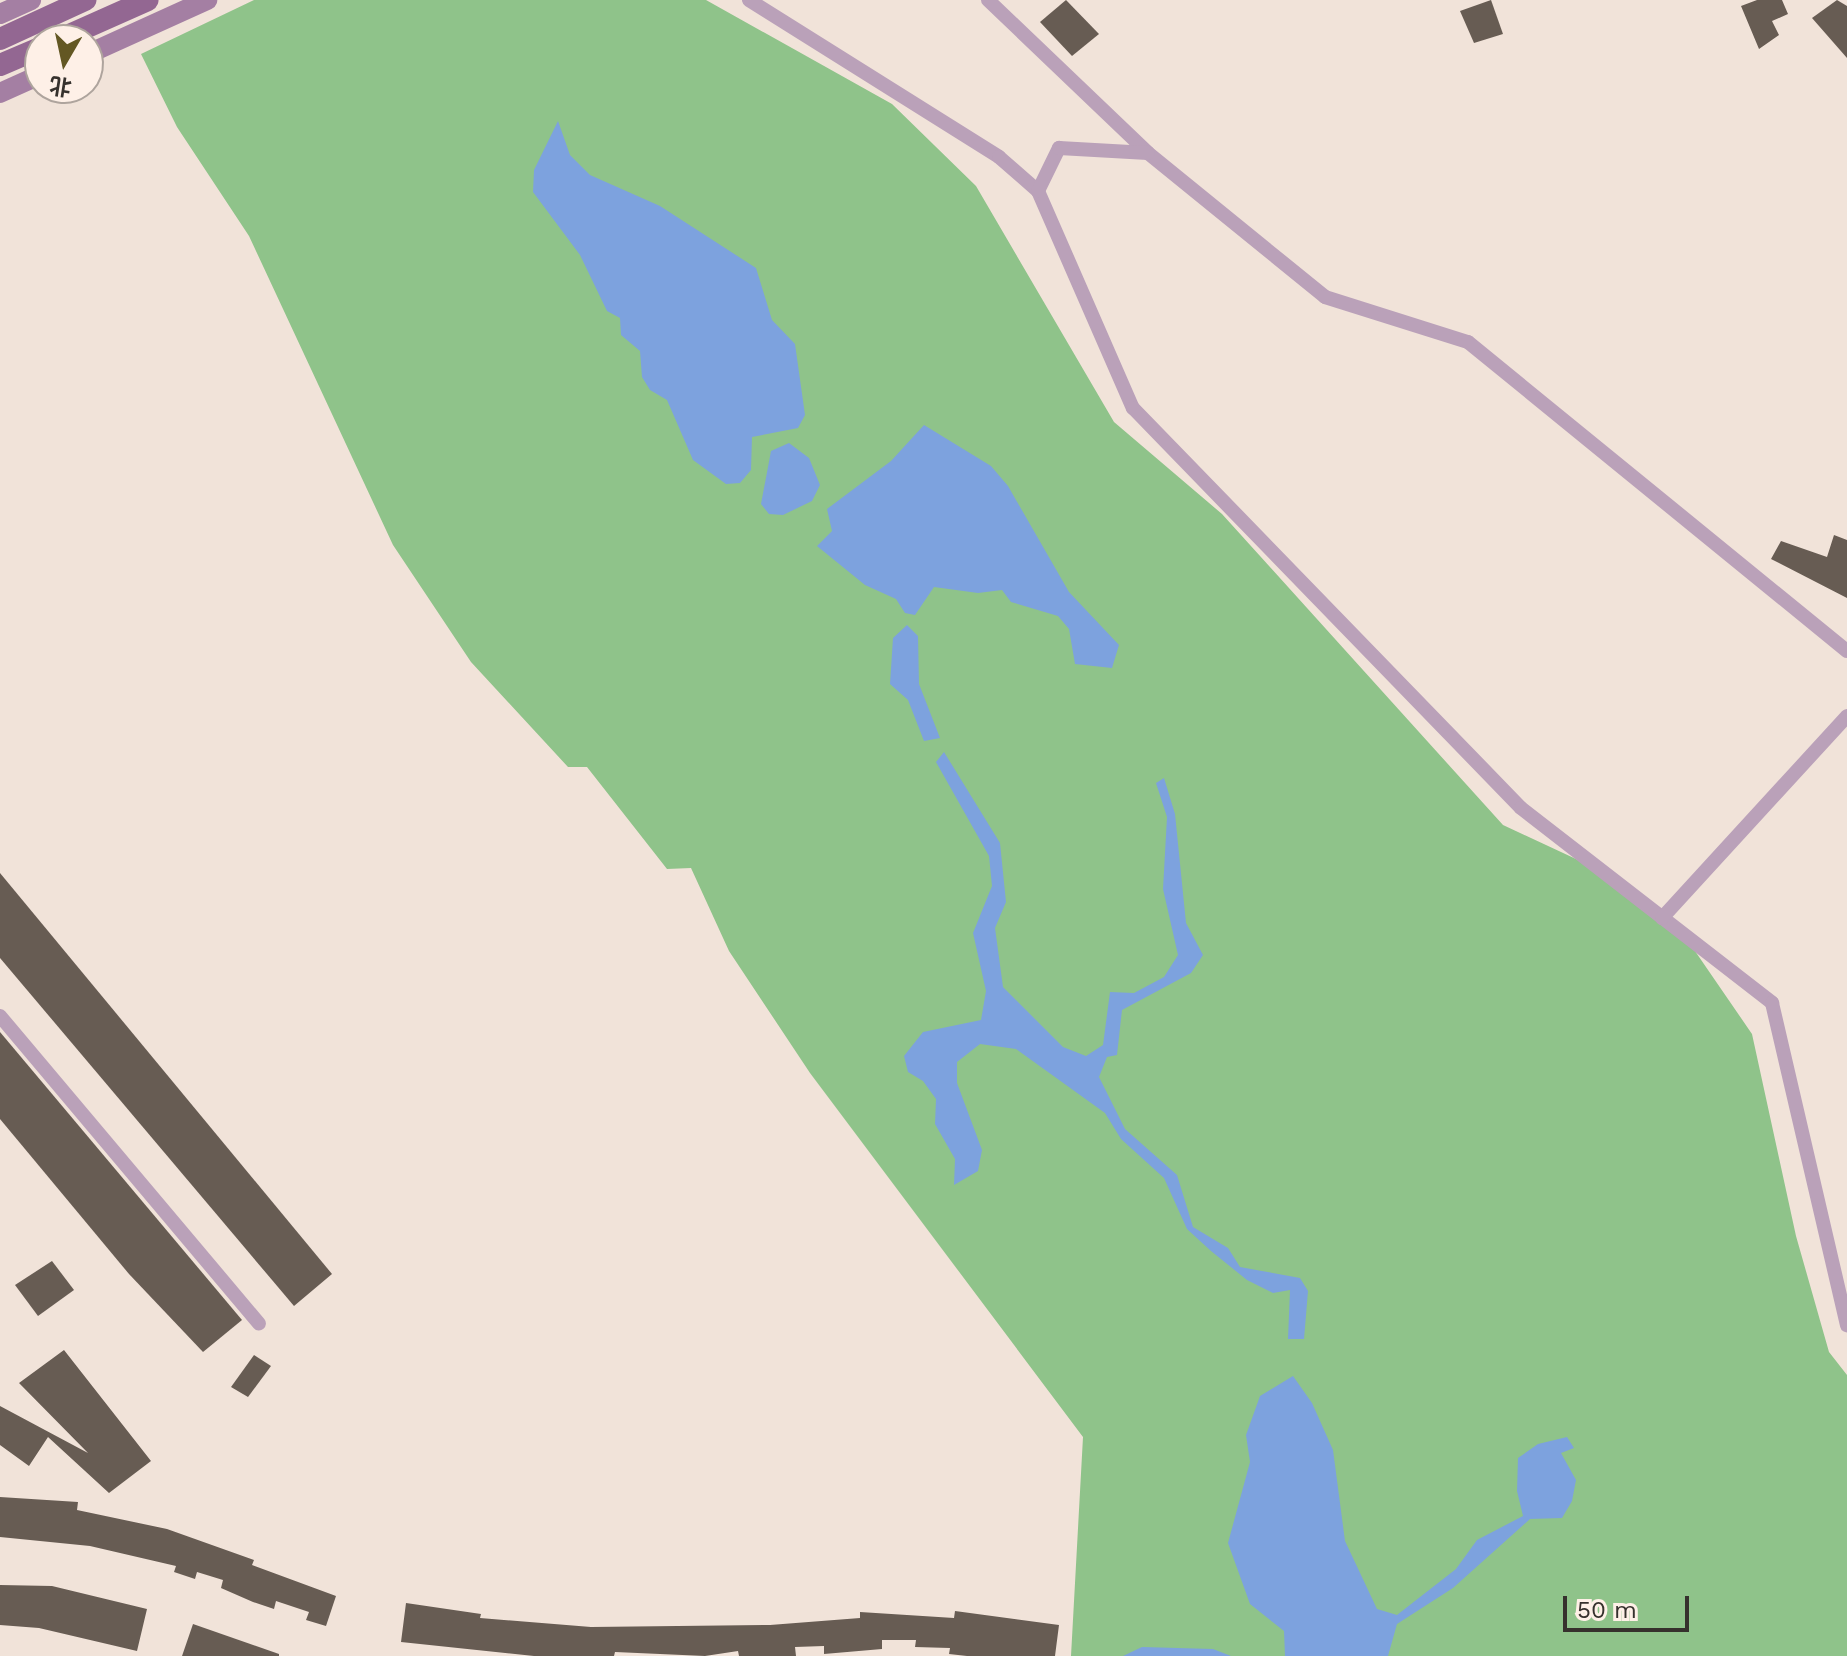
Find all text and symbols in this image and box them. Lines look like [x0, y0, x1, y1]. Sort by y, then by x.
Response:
north arrow [24, 24, 104, 104]
text: 北 [48, 72, 73, 100]
scale bar [1567, 1580, 1693, 1630]
text: 50 m [1577, 1596, 1637, 1624]

